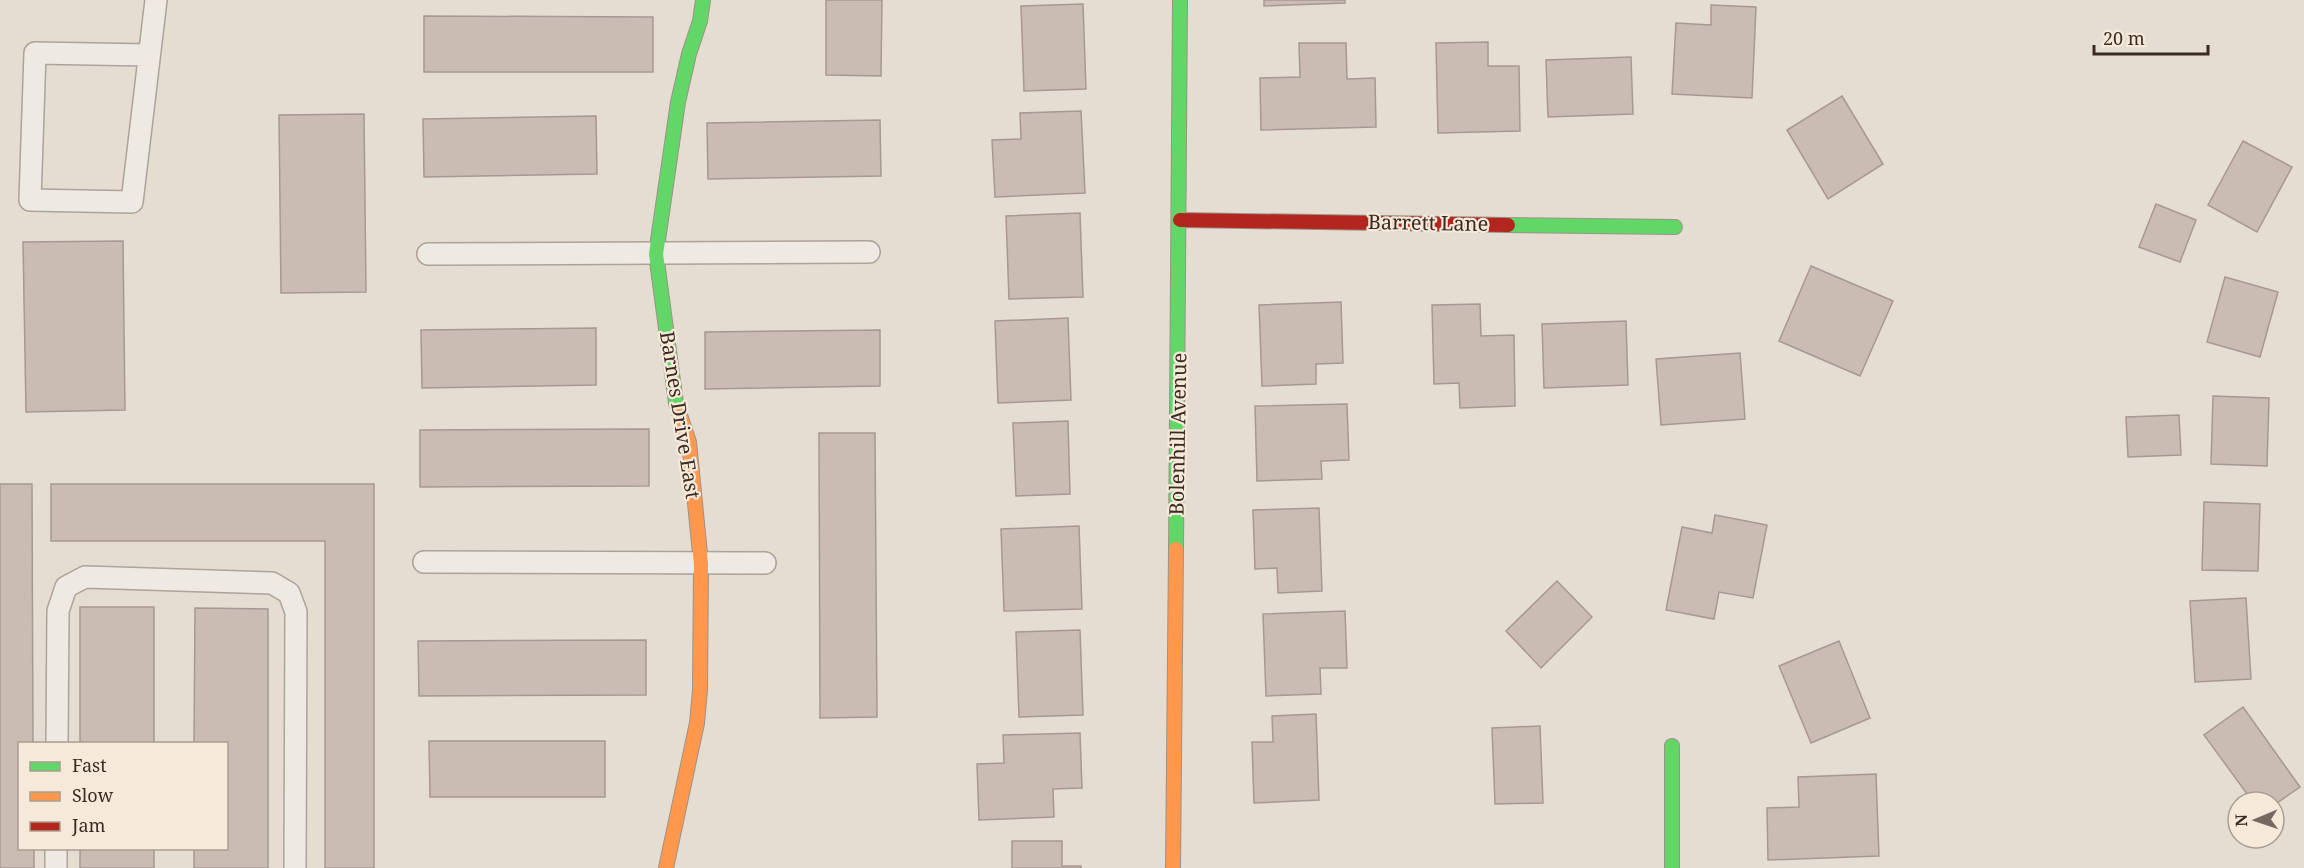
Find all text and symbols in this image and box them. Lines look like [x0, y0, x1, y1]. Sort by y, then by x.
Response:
scale bar [2094, 18, 2208, 56]
text: 20 m [2103, 26, 2145, 50]
street label: Barrett Lane [1368, 208, 1488, 237]
street label: Barnes Drive East [654, 329, 707, 501]
street label: Bolenhill Avenue [1163, 352, 1192, 516]
legend [18, 742, 228, 850]
text: Fast [72, 753, 107, 777]
text: Slow [72, 783, 114, 807]
north arrow [2226, 790, 2286, 850]
text: Jam [71, 813, 106, 837]
text: N [2230, 813, 2252, 827]

